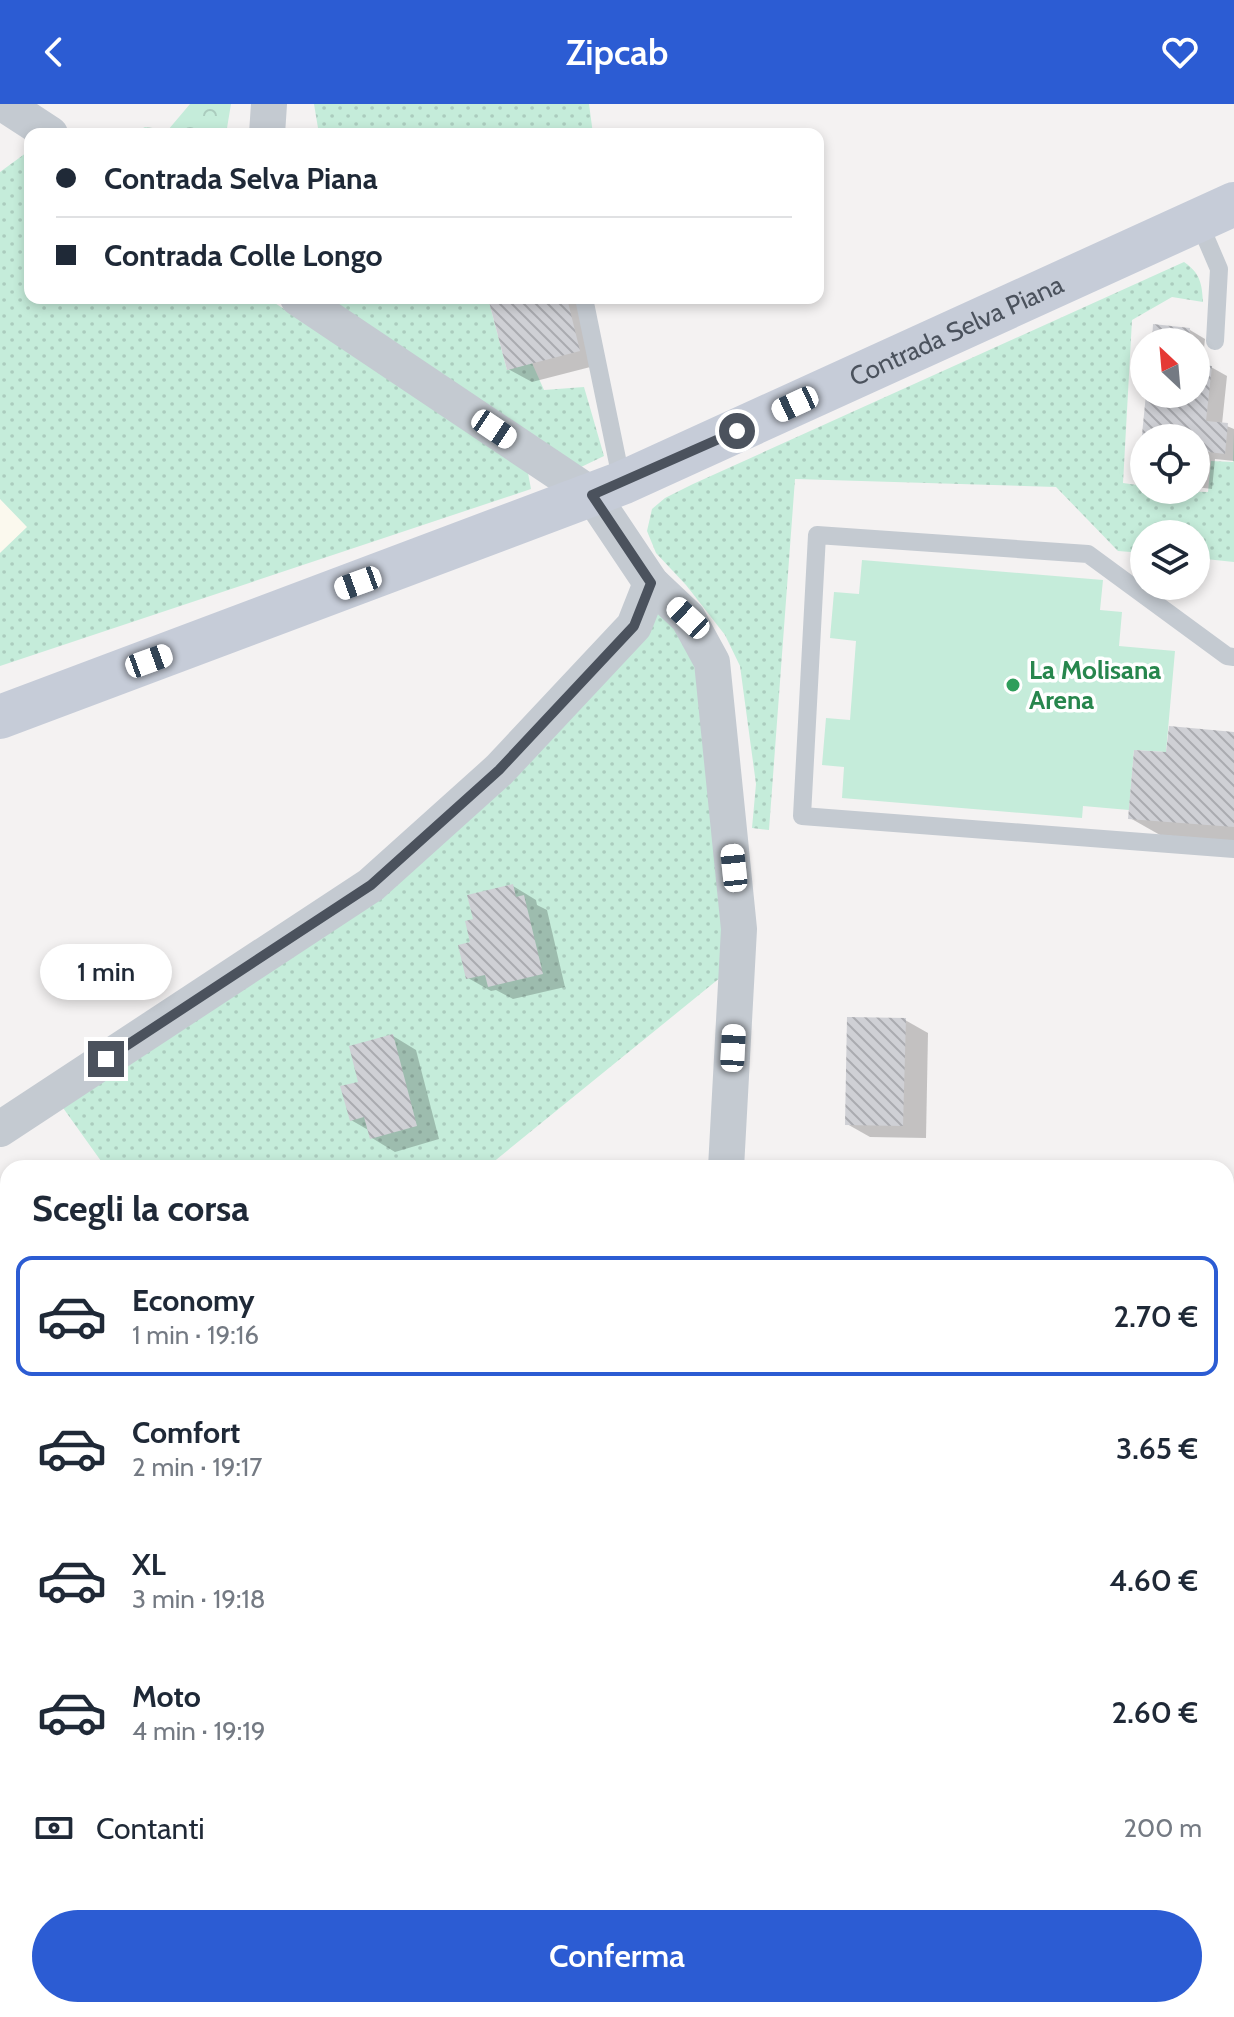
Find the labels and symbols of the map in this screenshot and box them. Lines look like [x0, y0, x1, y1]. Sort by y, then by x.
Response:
street label: Contrada Selva Piana [844, 268, 1069, 393]
north arrow [1130, 328, 1210, 408]
car [768, 383, 822, 425]
car [467, 406, 521, 452]
route start [719, 413, 755, 449]
car [331, 564, 385, 602]
car [662, 593, 714, 643]
car [122, 642, 176, 680]
place label: La Molisana Arena [1029, 654, 1161, 716]
marker: La Molisana Arena [1004, 676, 1022, 694]
car [720, 843, 748, 893]
callout: 1 min [40, 943, 172, 999]
car [720, 1023, 746, 1073]
route end [88, 1041, 124, 1077]

